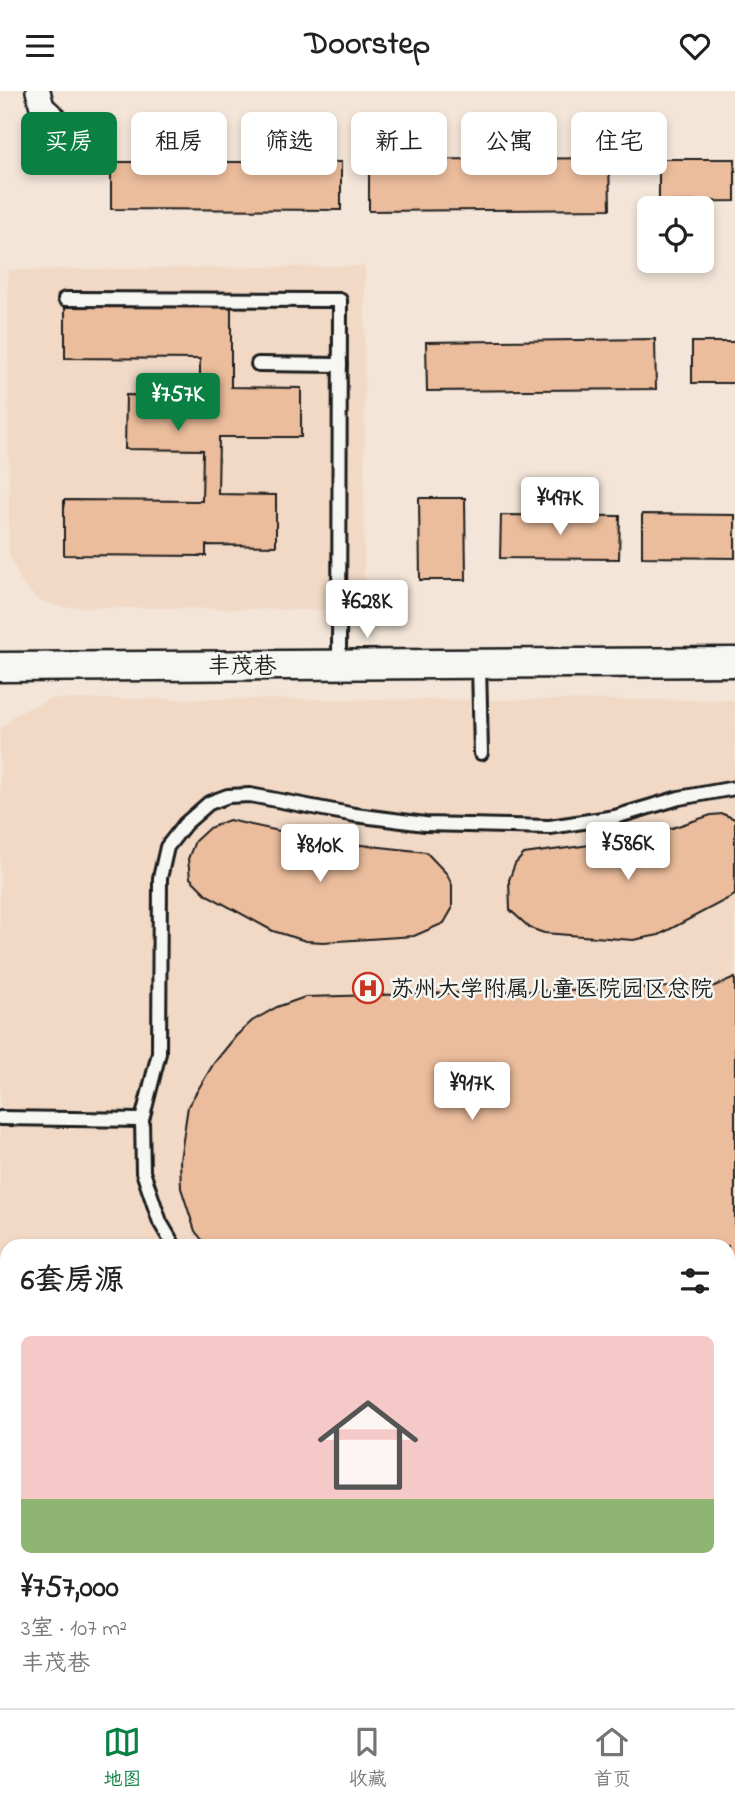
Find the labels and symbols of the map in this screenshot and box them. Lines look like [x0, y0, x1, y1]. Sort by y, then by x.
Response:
pin: ¥757K [129, 373, 227, 433]
pin: ¥497K [511, 477, 609, 537]
pin: ¥628K [318, 581, 416, 640]
street label: 丰茂巷 [208, 651, 278, 684]
pin: ¥586K [579, 823, 677, 882]
pin: ¥810K [271, 825, 369, 884]
hospital icon: 苏州大学附属儿童医院园区总院 [351, 971, 385, 1005]
place label: 苏州大学附属儿童医院园区总院 [391, 974, 713, 1007]
pin: ¥917K [423, 1063, 521, 1122]

